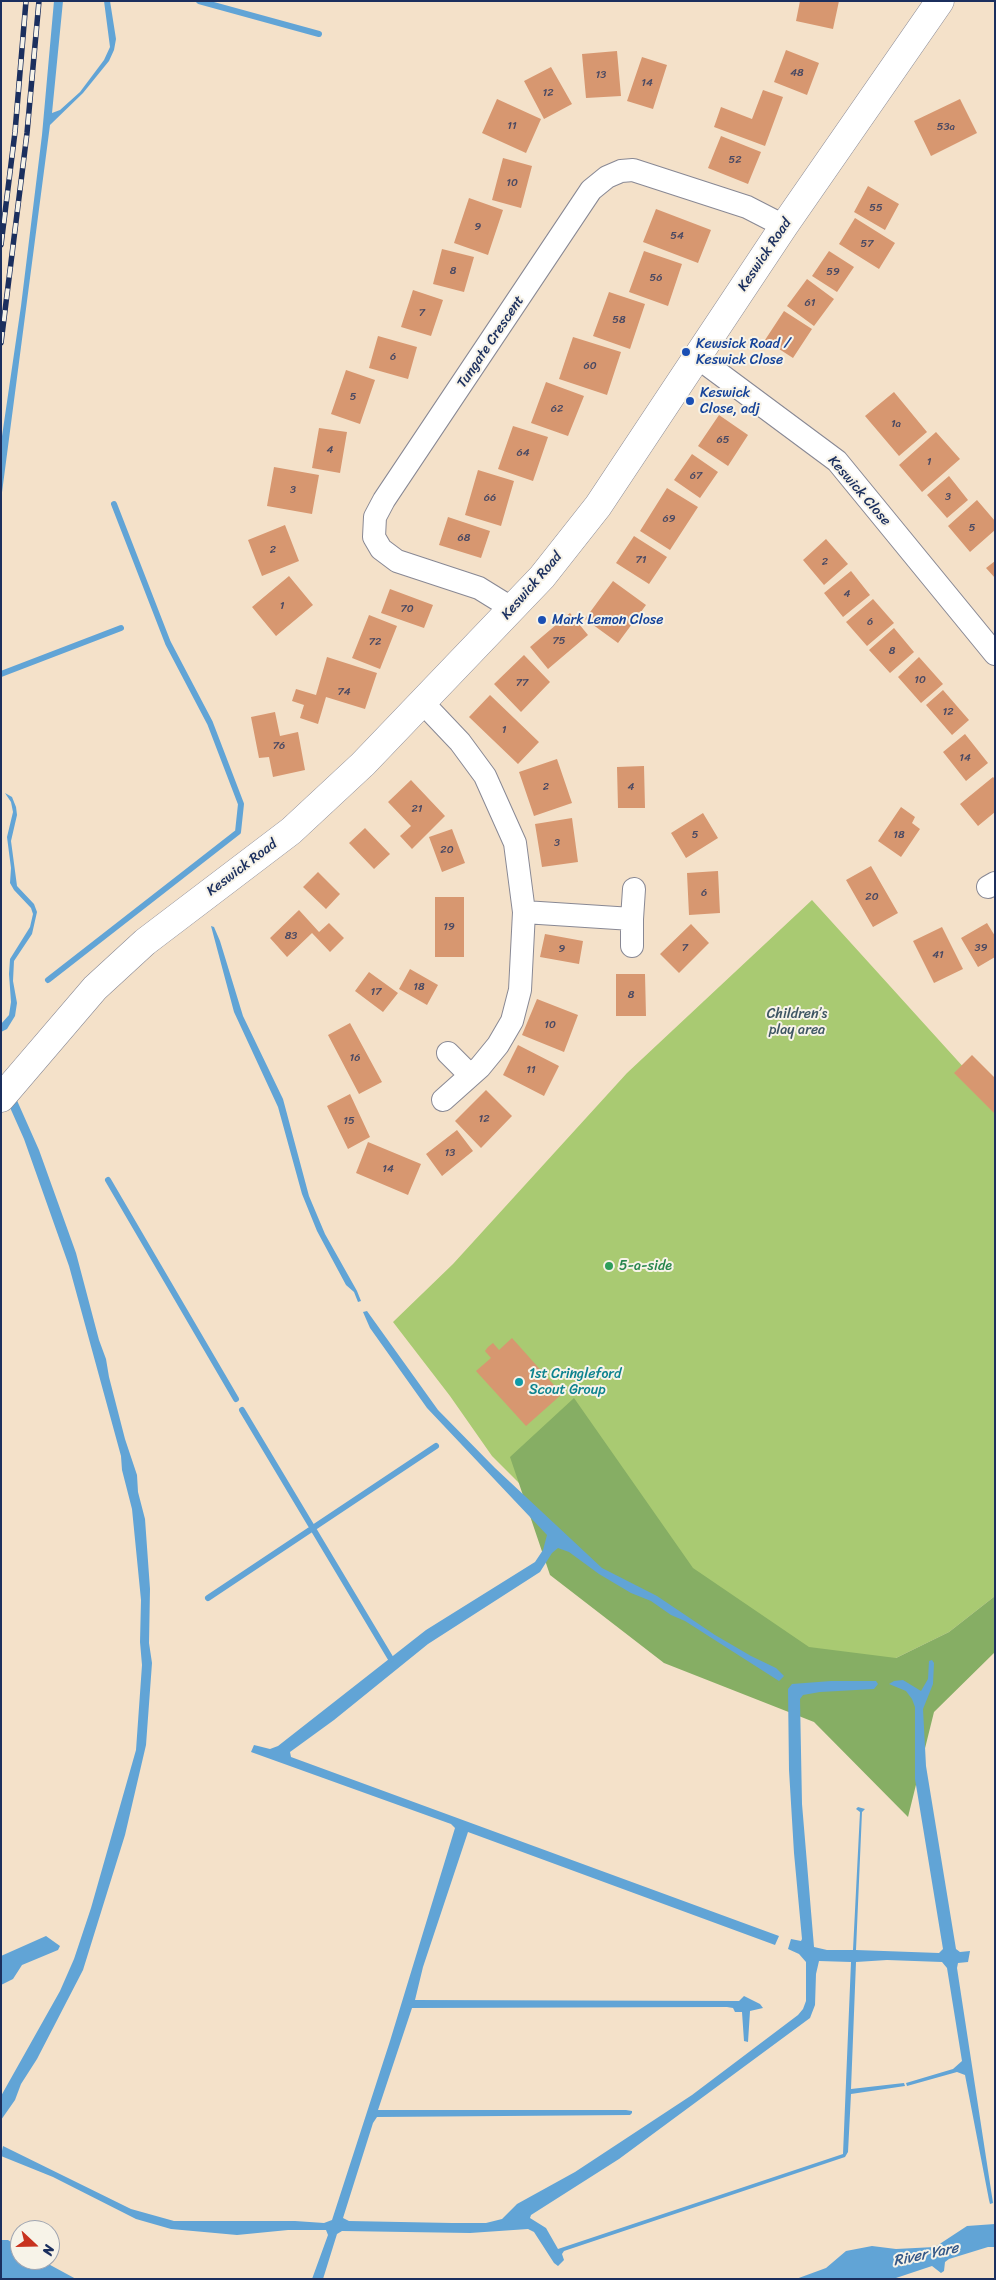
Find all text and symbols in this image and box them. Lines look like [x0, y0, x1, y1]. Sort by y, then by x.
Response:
house number: 48 [790, 66, 804, 80]
house number: 13 [596, 68, 606, 82]
house number: 14 [641, 76, 653, 90]
house number: 12 [542, 86, 554, 100]
house number: 11 [507, 119, 517, 133]
house number: 53a [937, 120, 955, 134]
house number: 52 [728, 153, 742, 167]
house number: 10 [506, 176, 518, 190]
house number: 55 [869, 201, 883, 215]
street label: Keswick Road [735, 216, 795, 294]
house number: 9 [475, 220, 481, 234]
house number: 54 [670, 229, 684, 243]
house number: 57 [860, 237, 874, 251]
house number: 8 [450, 264, 456, 278]
house number: 59 [826, 265, 840, 279]
house number: 56 [650, 271, 662, 285]
street label: Tungate Crescent [454, 293, 528, 391]
house number: 61 [805, 296, 815, 310]
house number: 7 [419, 306, 425, 320]
house number: 58 [612, 313, 626, 327]
place label: Kewsick Road / Keswick Close [696, 336, 790, 368]
marker: Kewsick Road / Keswick Close [680, 346, 692, 358]
house number: 6 [390, 350, 396, 364]
house number: 60 [583, 359, 597, 373]
place label: Keswick Close, adj [700, 385, 760, 418]
house number: 5 [350, 390, 356, 404]
marker: Keswick Close, adj [684, 395, 696, 407]
house number: 62 [551, 402, 563, 416]
house number: 1a [891, 417, 901, 431]
house number: 65 [717, 433, 729, 447]
house number: 4 [327, 443, 333, 457]
house number: 64 [516, 446, 530, 460]
street label: Keswick Close [824, 453, 894, 529]
house number: 1 [927, 455, 931, 469]
house number: 67 [690, 469, 702, 483]
house number: 3 [290, 483, 296, 497]
house number: 3 [945, 490, 951, 504]
house number: 66 [484, 491, 496, 505]
house number: 69 [662, 512, 676, 526]
house number: 5 [969, 521, 975, 535]
house number: 68 [458, 531, 470, 545]
house number: 2 [270, 543, 276, 557]
street label: Keswick Road [498, 549, 566, 623]
house number: 71 [636, 553, 646, 567]
house number: 2 [822, 555, 828, 569]
house number: 4 [844, 587, 850, 601]
house number: 1 [280, 599, 284, 613]
house number: 70 [400, 602, 414, 616]
place label: Mark Lemon Close [552, 612, 663, 628]
marker: Mark Lemon Close [536, 614, 548, 626]
house number: 6 [867, 615, 873, 629]
house number: 75 [552, 634, 566, 648]
house number: 72 [369, 635, 381, 649]
house number: 8 [889, 644, 895, 658]
house number: 10 [914, 673, 926, 687]
house number: 77 [516, 676, 528, 690]
house number: 74 [337, 685, 351, 699]
house number: 12 [942, 705, 954, 719]
house number: 1 [502, 723, 506, 737]
house number: 76 [273, 739, 285, 753]
house number: 14 [959, 751, 971, 765]
house number: 2 [543, 780, 549, 794]
house number: 4 [628, 780, 634, 794]
house number: 21 [411, 802, 423, 816]
house number: 5 [692, 828, 698, 842]
house number: 18 [893, 828, 905, 842]
street label: Keswick Road [203, 836, 281, 900]
house number: 3 [554, 836, 560, 850]
house number: 20 [440, 843, 454, 857]
house number: 6 [701, 886, 707, 900]
house number: 20 [865, 890, 879, 904]
house number: 19 [443, 920, 455, 934]
house number: 83 [285, 929, 297, 943]
house number: 7 [682, 941, 688, 955]
house number: 39 [975, 941, 987, 955]
house number: 9 [559, 942, 565, 956]
house number: 41 [932, 948, 944, 962]
house number: 18 [413, 980, 425, 994]
house number: 17 [371, 985, 381, 999]
house number: 8 [628, 988, 634, 1002]
park label: Children’s play area [767, 1006, 827, 1038]
house number: 10 [544, 1018, 556, 1032]
house number: 16 [350, 1051, 360, 1065]
house number: 11 [526, 1063, 536, 1077]
house number: 12 [478, 1112, 490, 1126]
house number: 15 [343, 1114, 355, 1128]
house number: 13 [445, 1146, 455, 1160]
house number: 14 [382, 1162, 394, 1176]
place label: 5-a-side [619, 1258, 672, 1274]
marker: 5-a-side [603, 1260, 615, 1272]
place label: 1st Cringleford Scout Group [529, 1366, 621, 1398]
marker: 1st Cringleford Scout Group [513, 1376, 525, 1388]
north arrow [10, 2220, 60, 2270]
water label: River Yare [892, 2239, 960, 2271]
text: N [35, 2241, 62, 2259]

